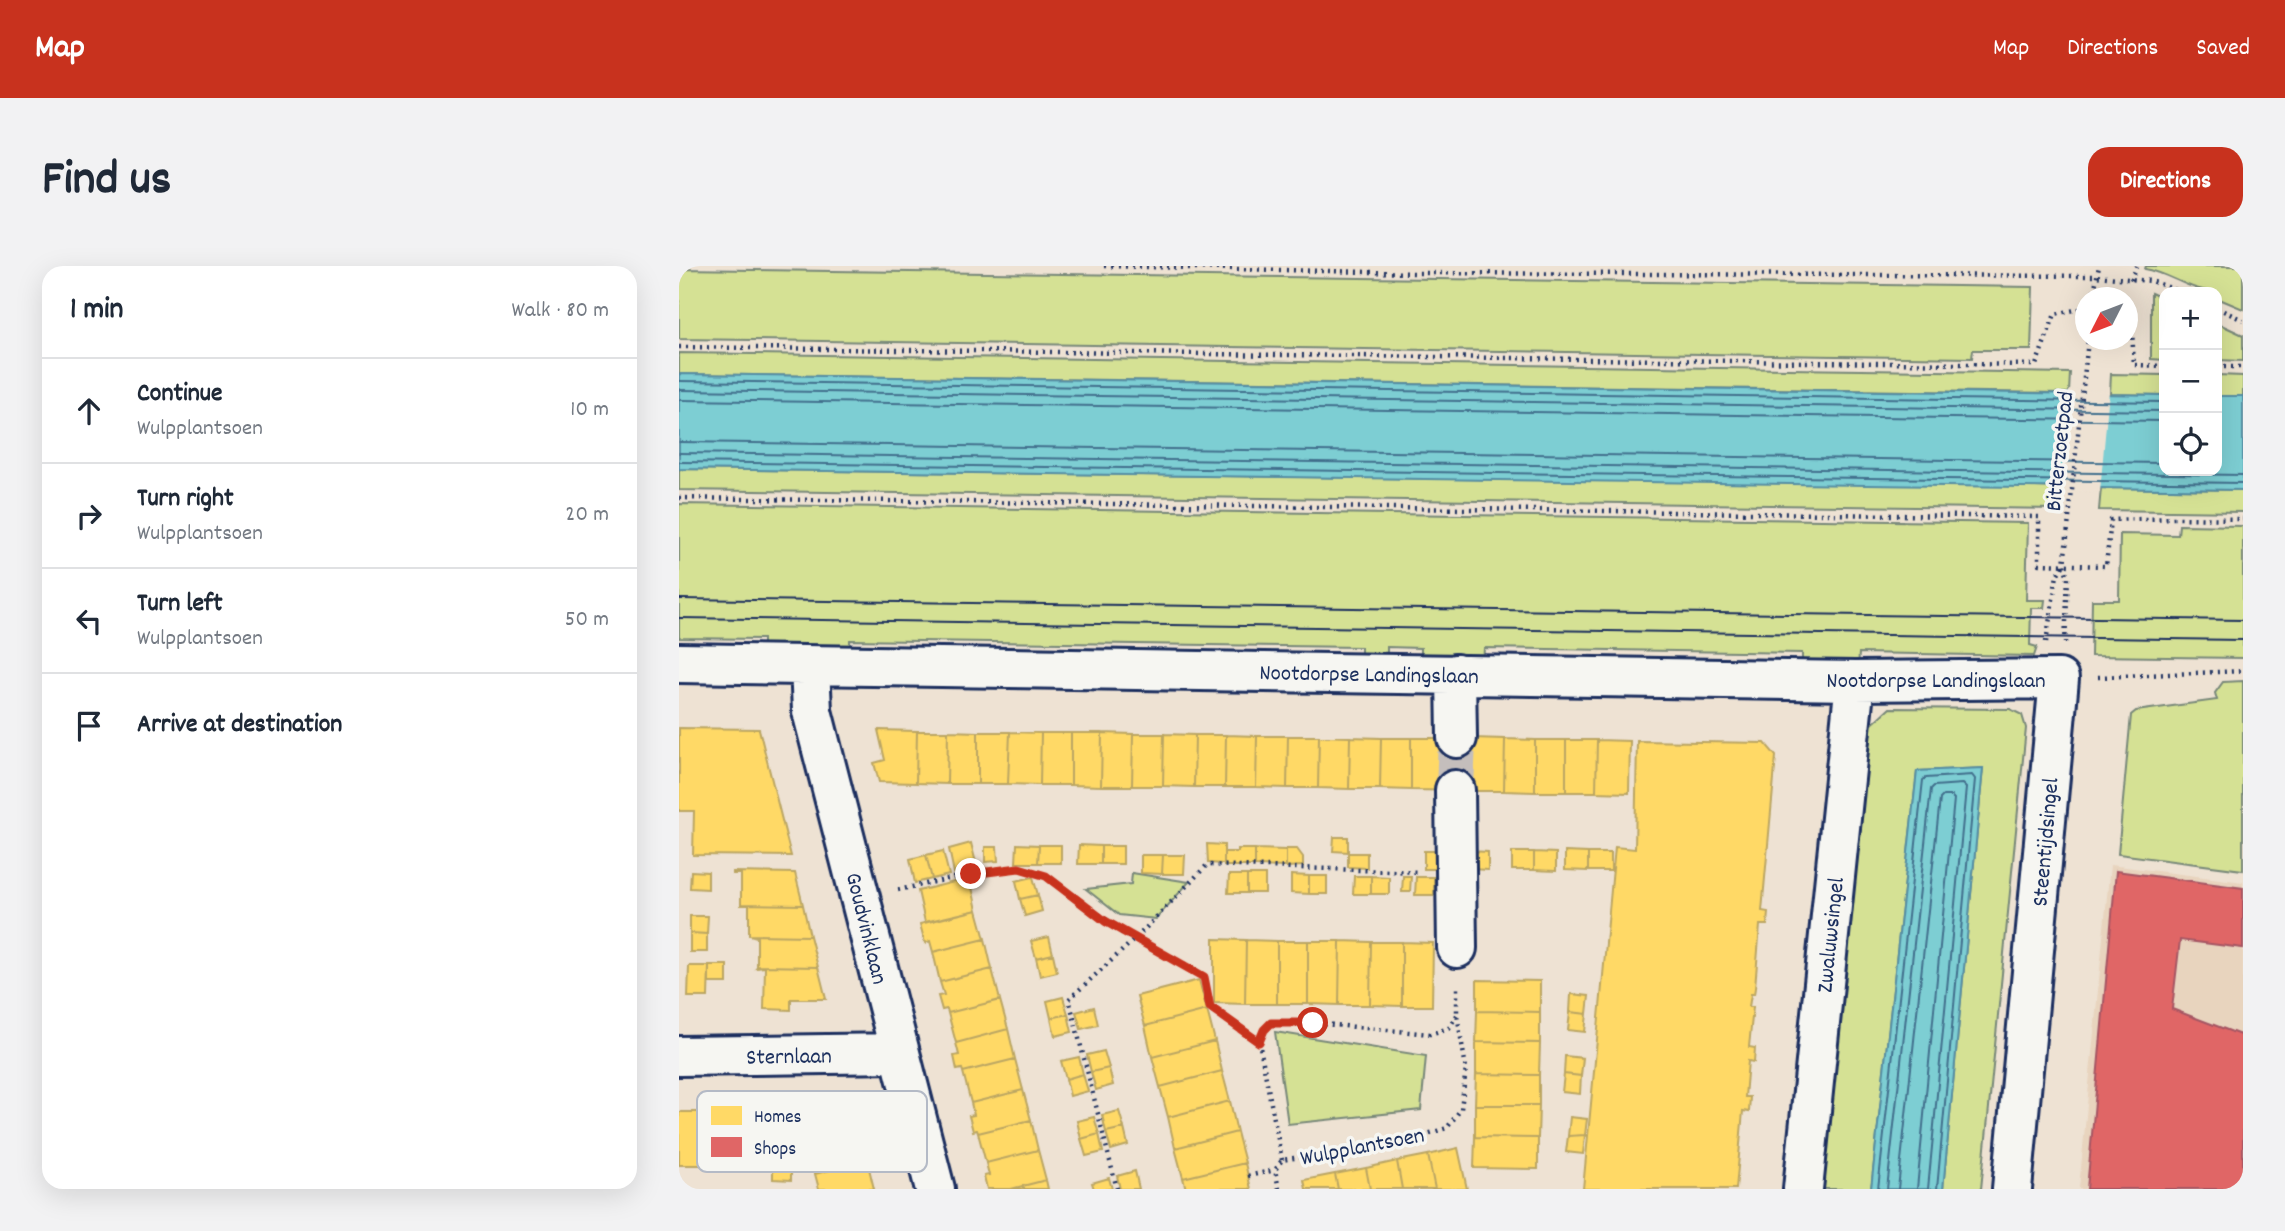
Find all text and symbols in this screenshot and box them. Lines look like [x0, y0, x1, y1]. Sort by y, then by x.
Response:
text: Map [35, 26, 85, 73]
text: Map [1993, 32, 2029, 66]
text: Directions [2067, 32, 2158, 66]
text: Saved [2196, 32, 2250, 66]
text: Find us [42, 147, 171, 217]
button: Directions [2088, 147, 2243, 217]
north arrow [2075, 287, 2138, 350]
map controls [2159, 287, 2222, 476]
button: + [2159, 287, 2222, 350]
text: 1 min [70, 290, 123, 333]
text: Walk · 80 m [511, 295, 609, 328]
button: − [2159, 350, 2222, 413]
text: Continue [137, 376, 222, 413]
street label: Bitterzoetpad [2039, 390, 2084, 513]
icon: ahead [70, 392, 108, 430]
text: 10 m [570, 394, 609, 427]
text: Wulpplantsoen [137, 413, 263, 446]
button: locate [2159, 413, 2222, 476]
text: Turn right [137, 481, 234, 518]
icon: right [70, 497, 108, 535]
text: 20 m [565, 499, 609, 532]
text: Wulpplantsoen [137, 518, 263, 551]
text: Turn left [137, 586, 223, 623]
icon: left [70, 602, 108, 640]
text: 50 m [565, 604, 609, 637]
text: Wulpplantsoen [137, 623, 263, 656]
street label: Nootdorpse Landingslaan [1259, 658, 1479, 695]
street label: Nootdorpse Landingslaan [1826, 666, 2046, 699]
icon: arrive [70, 707, 108, 745]
text: Arrive at destination [137, 707, 342, 744]
street label: Steentijdsingel [2025, 776, 2070, 908]
route end [955, 858, 986, 889]
street label: Goudvinklaan [835, 870, 894, 988]
street label: Zwaluwsingel [1810, 875, 1855, 995]
route start [1297, 1007, 1328, 1038]
street label: Sternlaan [746, 1041, 832, 1076]
legend [697, 1091, 927, 1172]
text: Homes [754, 1105, 802, 1132]
street label: Wulpplantsoen [1298, 1120, 1428, 1177]
text: Shops [754, 1137, 796, 1164]

